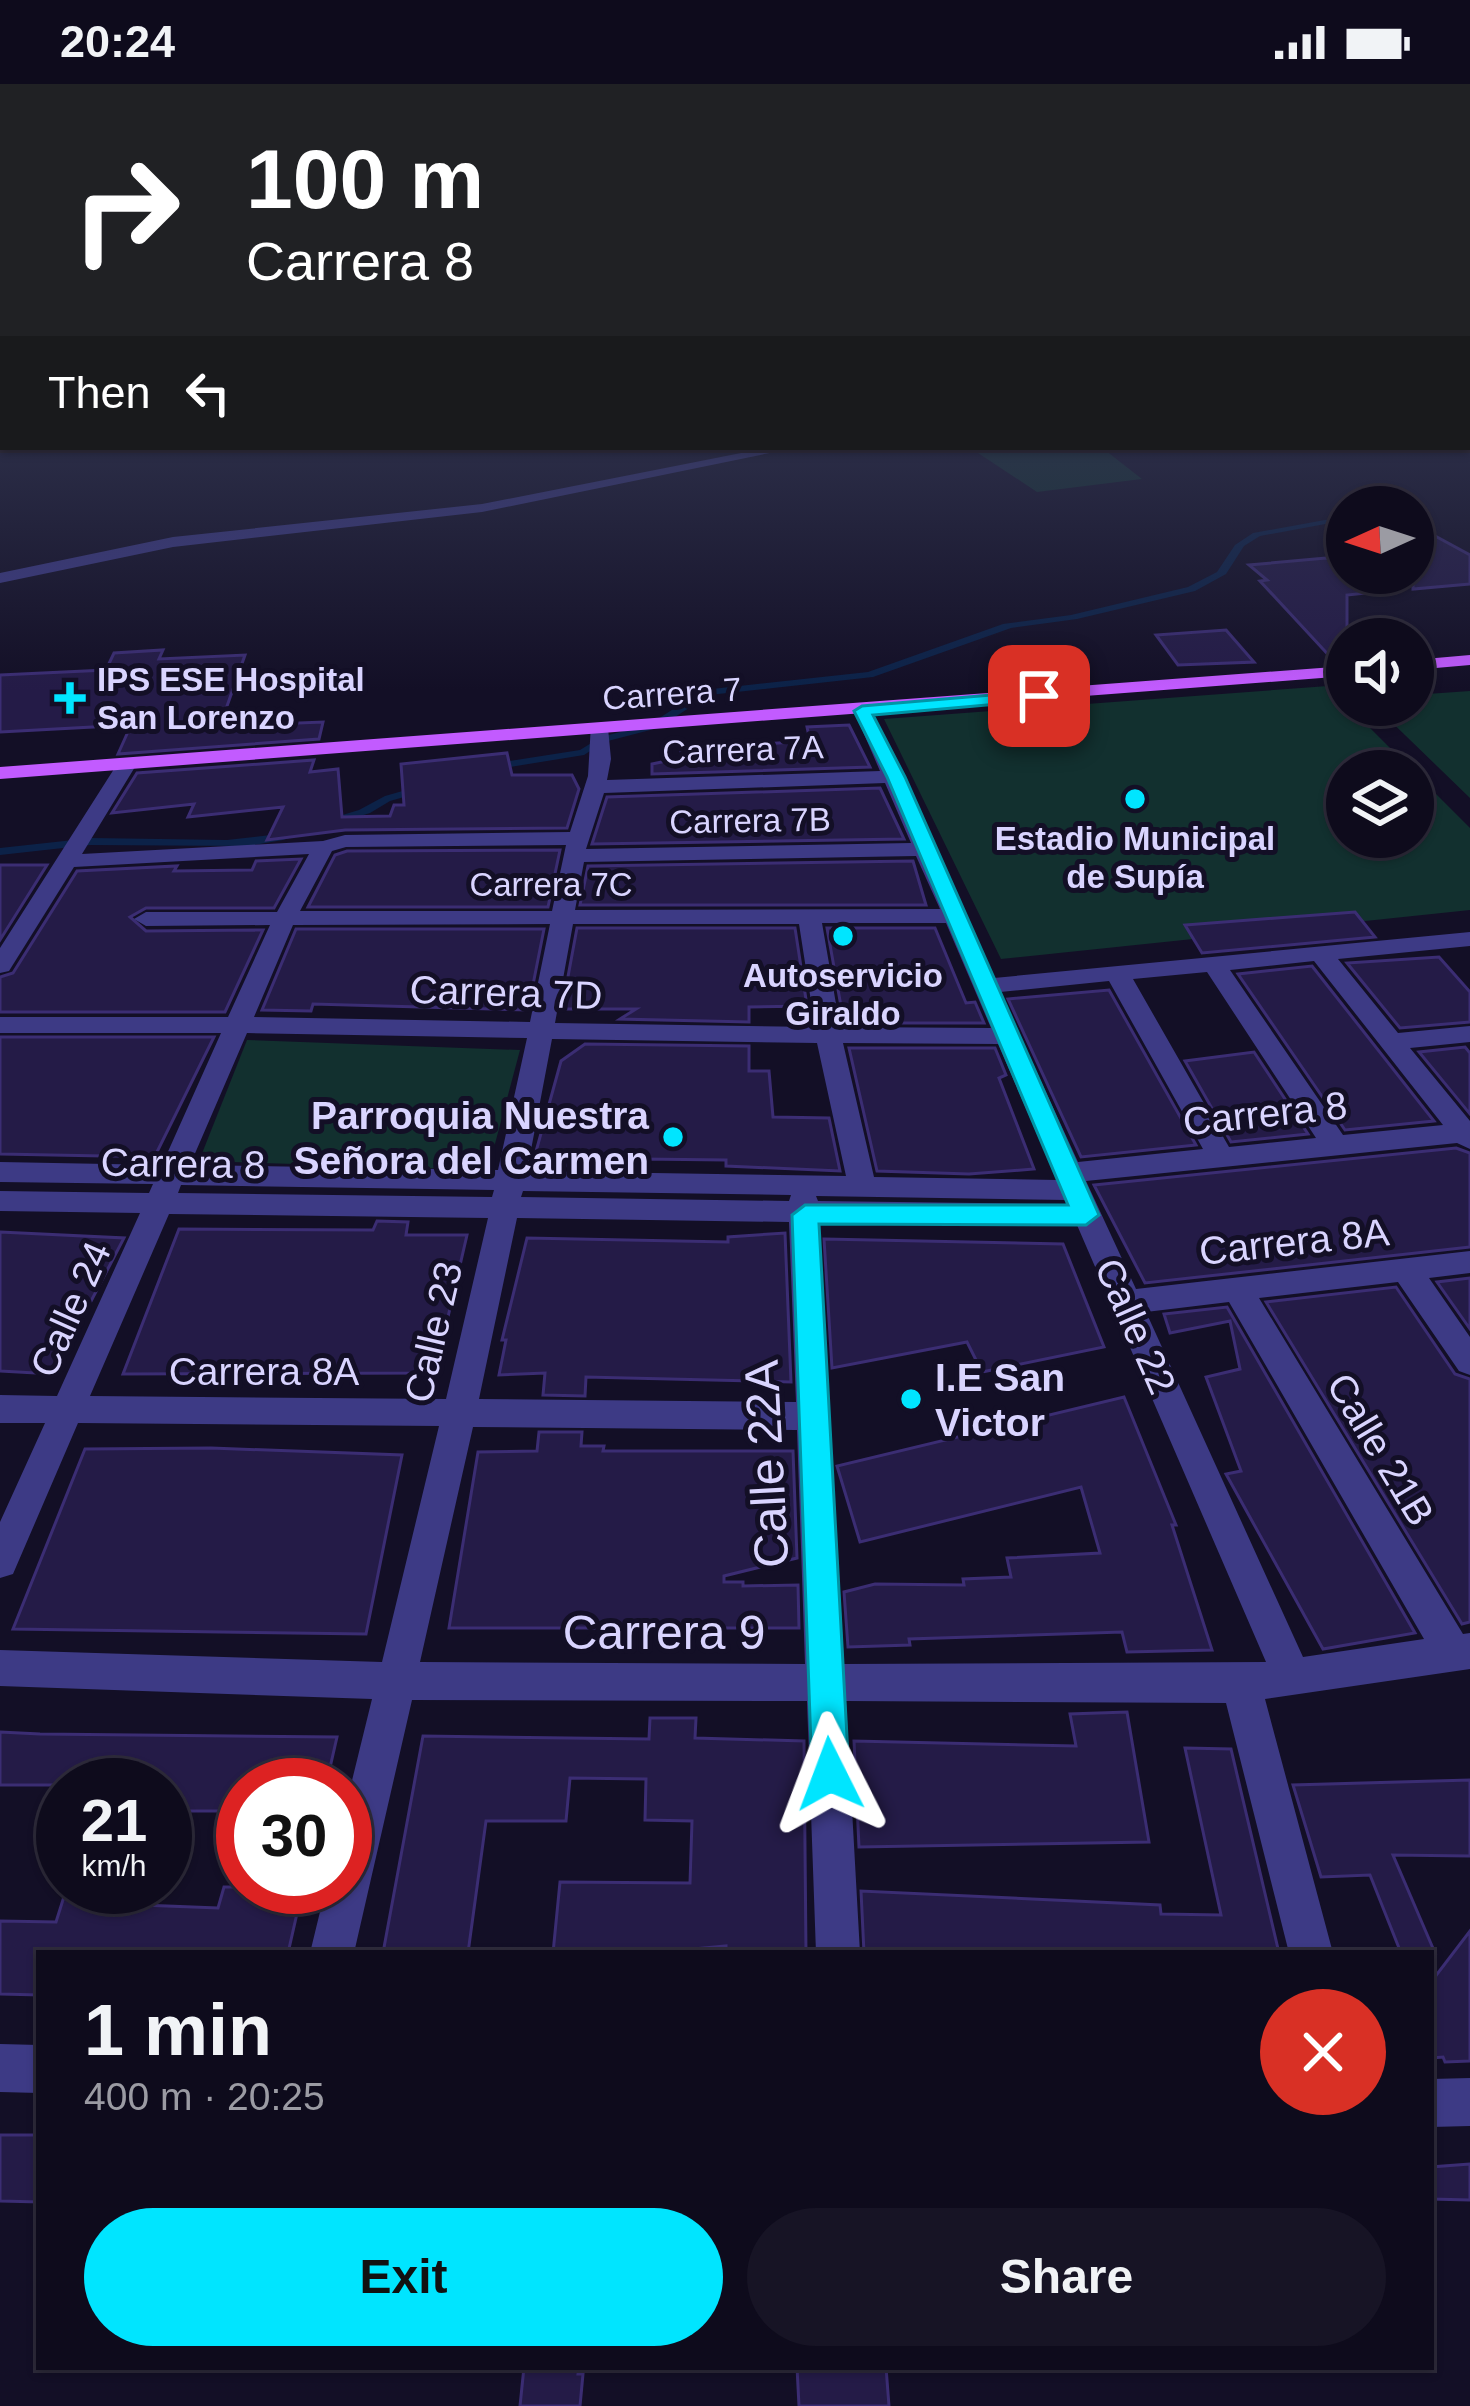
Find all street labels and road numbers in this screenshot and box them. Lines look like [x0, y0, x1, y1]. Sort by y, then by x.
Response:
street label: Carrera 7 [601, 670, 743, 717]
street label: Carrera 7A [662, 728, 824, 771]
street label: Carrera 7B [669, 801, 831, 840]
street label: Carrera 7C [469, 866, 633, 903]
street label: Carrera 7D [409, 968, 603, 1017]
street label: Carrera 8 [1181, 1084, 1349, 1143]
street label: Carrera 8 [100, 1141, 266, 1186]
street label: Carrera 8A [1197, 1210, 1391, 1273]
street label: Calle 24 [22, 1235, 119, 1383]
street label: Calle 22 [1087, 1252, 1184, 1400]
street label: Calle 23 [396, 1258, 471, 1407]
street label: Carrera 8A [169, 1350, 359, 1393]
street label: Calle 22A [735, 1359, 798, 1569]
street label: Calle 21B [1319, 1366, 1443, 1533]
street label: Carrera 9 [563, 1606, 765, 1659]

